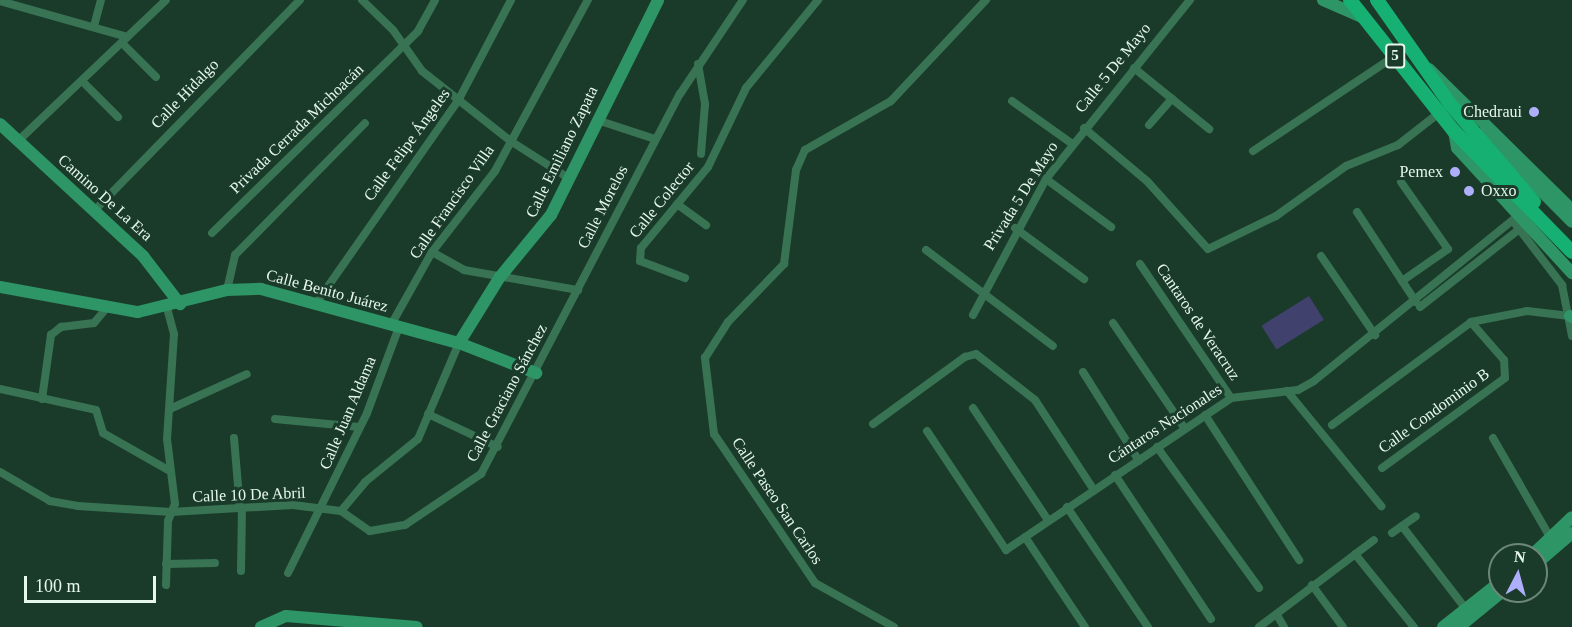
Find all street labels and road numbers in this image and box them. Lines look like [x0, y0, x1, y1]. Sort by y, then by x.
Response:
street label: Calle 5 De Mayo [1071, 19, 1155, 117]
road number: 5 [1384, 44, 1406, 68]
street label: Calle Hidalgo [147, 55, 223, 133]
street label: Privada Cerrada Michoacán [226, 60, 368, 198]
street label: Calle Emiliano Zapata [522, 83, 602, 221]
street label: Calle Felipe Ángeles [360, 85, 454, 205]
street label: Privada 5 De Mayo [980, 138, 1062, 254]
street label: Calle Francisco Villa [405, 141, 499, 263]
street label: Camino De La Era [54, 151, 156, 245]
street label: Calle Colector [625, 158, 699, 242]
street label: Calle Morelos [574, 162, 632, 252]
street label: Cantaros de Veracruz [1152, 260, 1244, 384]
street label: Calle Benito Juárez [264, 266, 390, 316]
street label: Calle Graciano Sánchez [462, 321, 552, 465]
street label: Calle Juan Aldama [315, 353, 381, 473]
street label: Calle Condominio B [1375, 364, 1493, 458]
street label: Cántaros Nacionales [1104, 380, 1226, 468]
street label: Calle Paseo San Carlos [727, 434, 827, 568]
street label: Calle 10 De Abril [192, 483, 306, 507]

